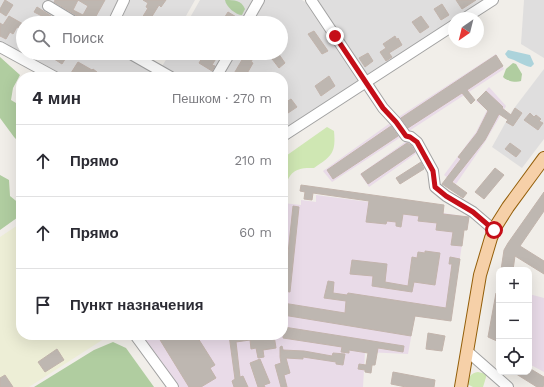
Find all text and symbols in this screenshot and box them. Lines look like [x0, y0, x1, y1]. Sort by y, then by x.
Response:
north arrow [448, 12, 484, 48]
search box [16, 16, 288, 60]
icon: search [30, 27, 52, 49]
route end [326, 27, 344, 45]
text: Поиск [62, 29, 104, 47]
text: 4 мин [32, 88, 81, 108]
text: Пешком · 270 m [172, 91, 272, 106]
icon: ahead [32, 150, 54, 172]
text: Прямо [70, 152, 119, 170]
text: 210 m [234, 153, 272, 168]
route start [485, 221, 503, 239]
icon: ahead [32, 222, 54, 244]
text: Прямо [70, 224, 119, 242]
text: 60 m [239, 225, 272, 240]
map controls [496, 267, 532, 375]
button: + [496, 267, 532, 303]
icon: arrive [32, 294, 54, 316]
text: Пункт назначения [70, 296, 203, 314]
button: − [496, 303, 532, 339]
button: locate [496, 339, 532, 375]

